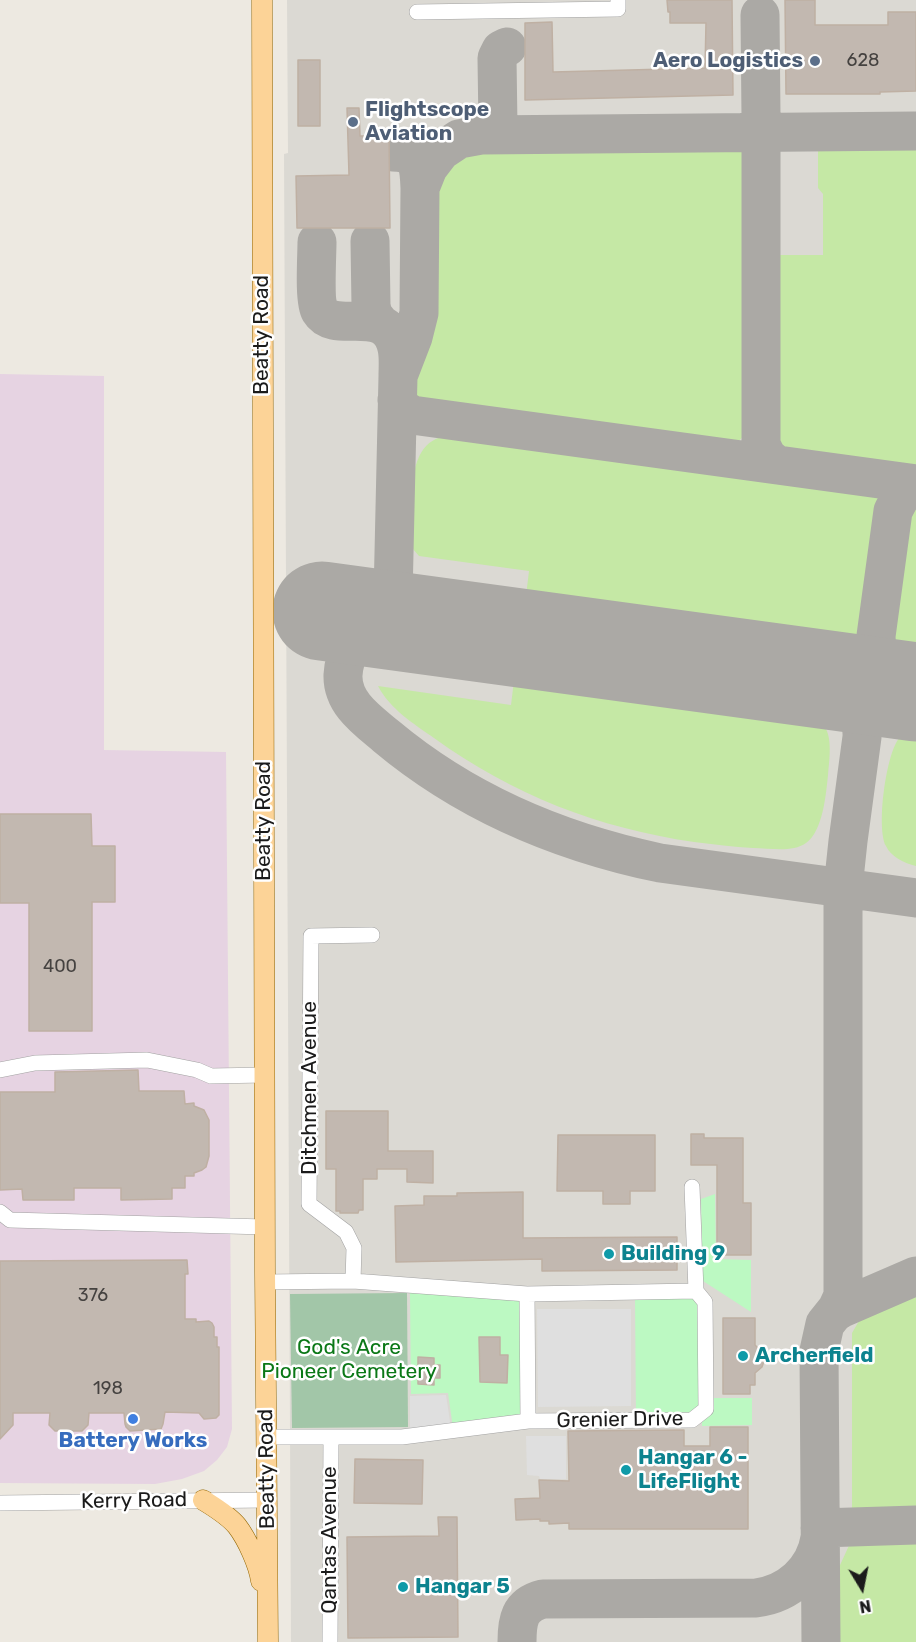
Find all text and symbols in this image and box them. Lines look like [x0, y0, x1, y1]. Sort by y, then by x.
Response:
place label: Aero Logistics [653, 48, 803, 74]
house number: 628 [847, 50, 879, 72]
marker: Aero Logistics [808, 54, 822, 68]
place label: Flightscope Aviation [365, 97, 489, 147]
marker: Flightscope Aviation [346, 115, 360, 129]
street label: Beatty Road [249, 275, 275, 395]
street label: Beatty Road [251, 761, 277, 881]
house number: 400 [43, 956, 77, 978]
street label: Ditchmen Avenue [297, 1001, 323, 1175]
place label: Building 9 [621, 1241, 725, 1267]
marker: Building 9 [602, 1247, 616, 1261]
house number: 376 [78, 1285, 108, 1307]
park label: God's Acre Pioneer Cemetery [261, 1335, 437, 1385]
place label: Archerfield [755, 1343, 873, 1369]
marker: Archerfield [736, 1349, 750, 1363]
house number: 198 [93, 1378, 123, 1400]
street label: Grenier Drive [556, 1406, 684, 1434]
street label: Beatty Road [253, 1409, 281, 1529]
marker: Battery Works [126, 1412, 140, 1426]
place label: Battery Works [59, 1428, 207, 1454]
place label: Hangar 6 - LifeFlight [638, 1445, 747, 1495]
marker: Hangar 6 - LifeFlight [619, 1463, 633, 1477]
street label: Qantas Avenue [317, 1466, 343, 1614]
street label: Kerry Road [81, 1487, 187, 1515]
north arrow [832, 1558, 892, 1618]
place label: Hangar 5 [415, 1574, 510, 1600]
marker: Hangar 5 [396, 1580, 410, 1594]
text: N [858, 1596, 873, 1617]

